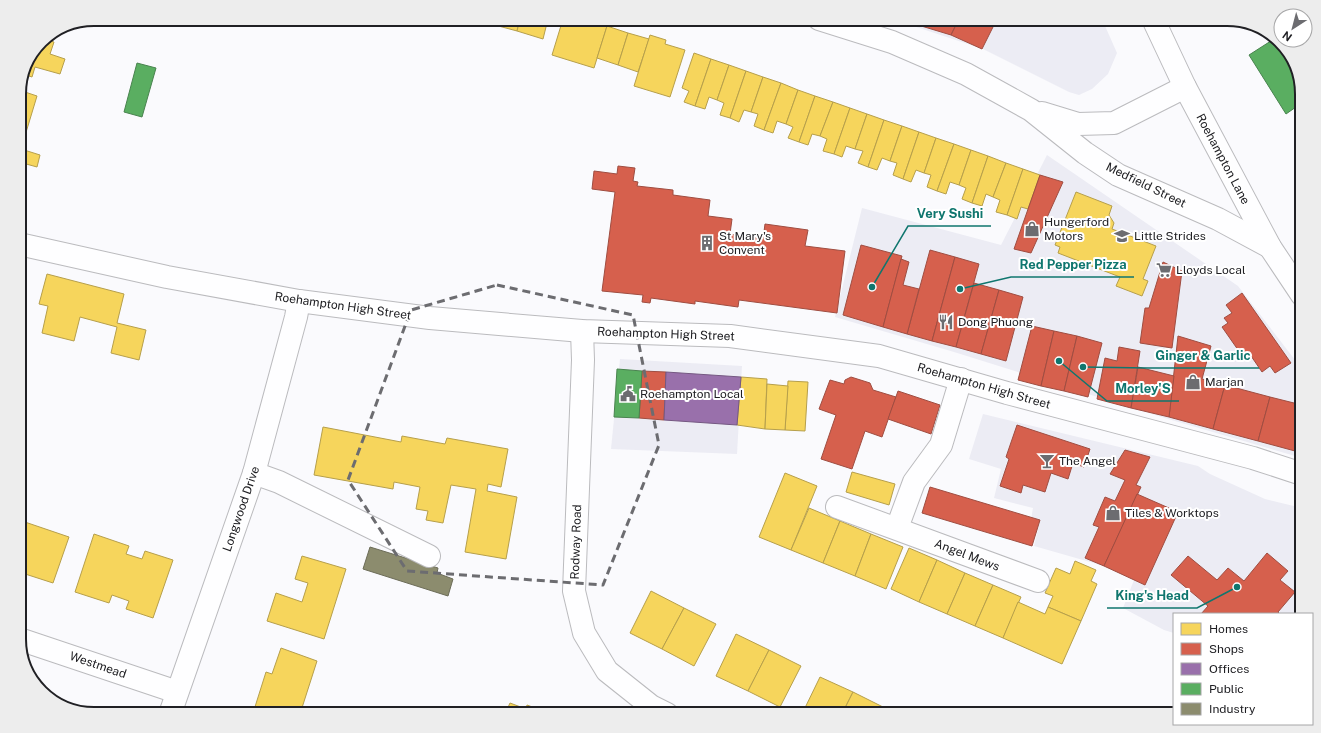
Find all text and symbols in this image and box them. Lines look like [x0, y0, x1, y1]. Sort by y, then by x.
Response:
north arrow [1273, 8, 1313, 48]
text: N [1280, 29, 1294, 43]
street label: Roehampton Lane [1193, 111, 1253, 207]
street label: Medfield Street [1104, 160, 1189, 211]
callout: Very Sushi [908, 201, 991, 226]
text: Very Sushi [917, 206, 983, 221]
place label: Hungerford Motors [1044, 215, 1109, 243]
shop icon: Hungerford Motors [1023, 220, 1041, 238]
school or university icon: Little Strides [1113, 227, 1131, 245]
place label: St Mary's Convent [719, 229, 771, 257]
place label: Little Strides [1134, 229, 1206, 243]
building icon: St Mary's Convent [698, 234, 716, 252]
callout: Red Pepper Pizza [1011, 252, 1134, 277]
text: Red Pepper Pizza [1019, 257, 1127, 272]
supermarket icon: Lloyds Local [1155, 261, 1173, 279]
place label: Lloyds Local [1176, 263, 1246, 277]
street label: Roehampton High Street [274, 289, 413, 323]
restaurant icon: Dong Phuong [937, 313, 955, 331]
place label: Dong Phuong [958, 315, 1033, 329]
street label: Roehampton High Street [597, 325, 735, 343]
callout: Ginger & Garlic [1147, 343, 1259, 368]
text: Ginger & Garlic [1155, 348, 1251, 363]
street label: Roehampton High Street [916, 360, 1053, 412]
shop icon: Marjan [1184, 373, 1202, 391]
place label: Marjan [1205, 375, 1244, 389]
callout: Morley'S [1107, 376, 1179, 401]
text: Morley'S [1115, 381, 1171, 396]
public building icon: Roehampton Local [619, 385, 637, 403]
place label: Roehampton Local [640, 387, 744, 401]
bar icon: The Angel [1038, 452, 1056, 470]
place label: The Angel [1059, 454, 1116, 468]
street label: Longwood Drive [220, 464, 262, 554]
street label: Rodway Road [568, 504, 584, 580]
shop icon: Tiles & Worktops [1104, 504, 1122, 522]
place label: Tiles & Worktops [1125, 506, 1219, 520]
street label: Angel Mews [932, 536, 1002, 574]
callout: King's Head [1107, 583, 1197, 608]
text: King's Head [1115, 588, 1189, 603]
legend [1173, 613, 1313, 725]
text: Homes [1209, 622, 1248, 636]
text: Shops [1209, 642, 1244, 656]
street label: Westmead [68, 649, 128, 681]
text: Offices [1209, 662, 1249, 676]
text: Public [1209, 682, 1244, 696]
text: Industry [1209, 702, 1256, 716]

